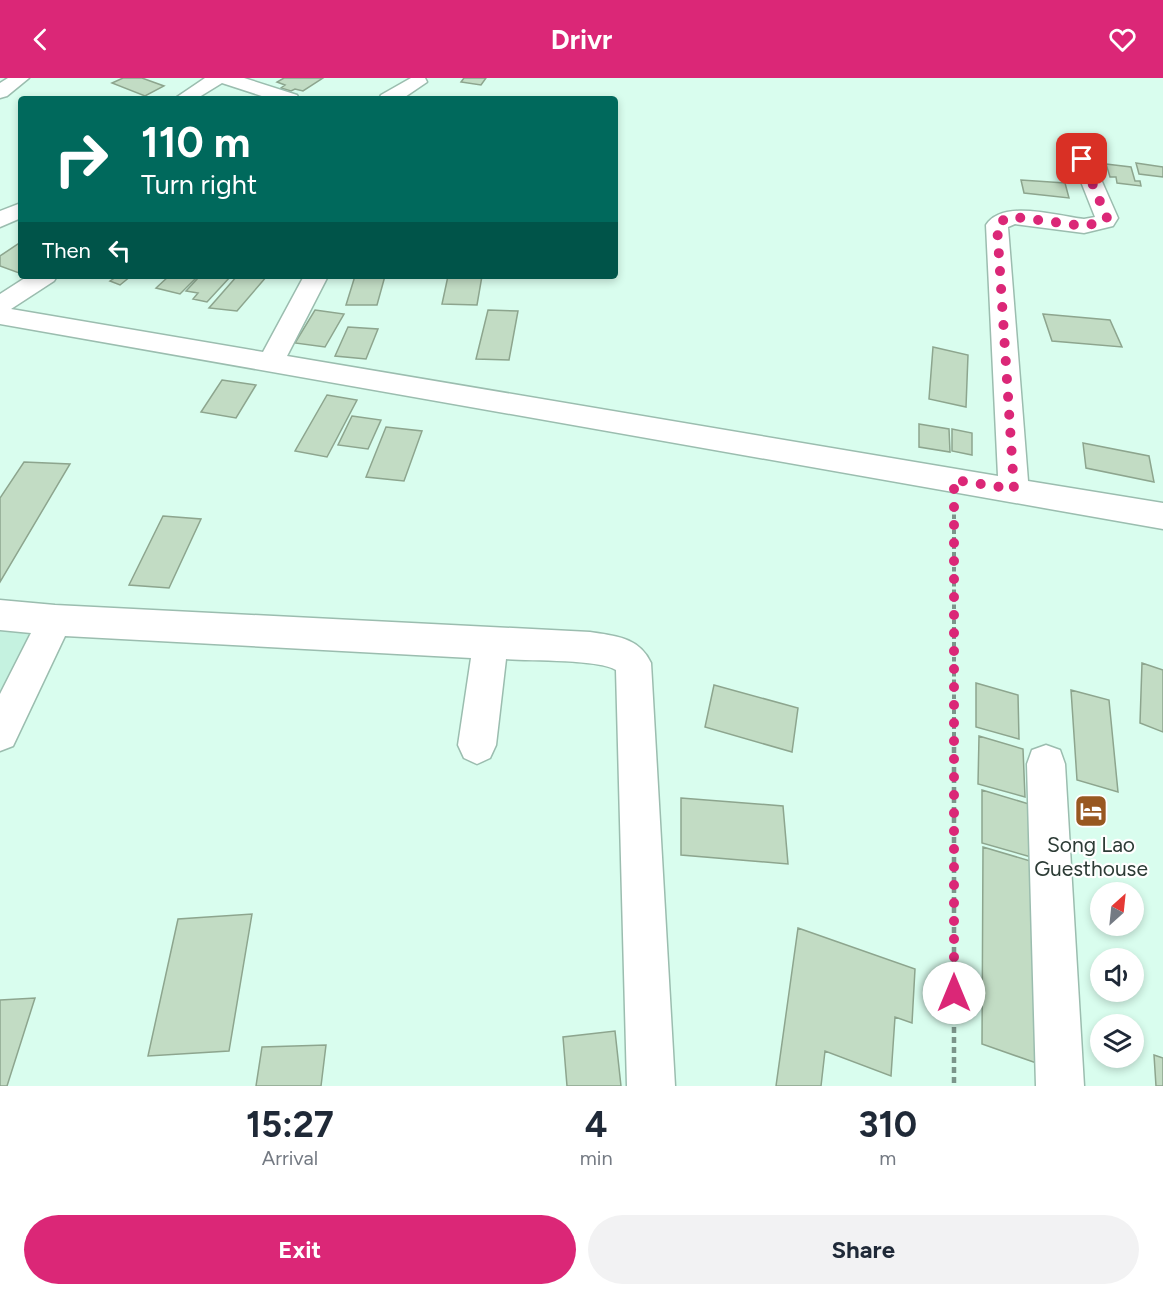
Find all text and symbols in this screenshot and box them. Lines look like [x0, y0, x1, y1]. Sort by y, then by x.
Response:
icon: back [24, 23, 57, 56]
text: Drivr [551, 23, 612, 56]
icon: heart [1106, 23, 1139, 56]
text: 110 m [141, 117, 250, 168]
icon: right [42, 120, 120, 198]
pin [1056, 133, 1107, 184]
icon: arrive [1065, 142, 1098, 175]
text: Turn right [141, 168, 257, 201]
icon: left [103, 234, 136, 267]
text: Then [42, 237, 91, 264]
hotel icon: Song Lao Guesthouse [1073, 793, 1109, 829]
place label: Song Lao Guesthouse [1034, 832, 1148, 881]
north arrow [1090, 882, 1144, 936]
map controls [1090, 882, 1144, 1068]
button: sound [1090, 948, 1144, 1002]
position arrow [922, 961, 986, 1025]
button: layers [1090, 1014, 1144, 1068]
text: 15:27 [246, 1103, 334, 1146]
text: 4 [585, 1103, 608, 1146]
text: 310 [859, 1103, 917, 1146]
text: Arrival [262, 1146, 318, 1170]
text: min [580, 1146, 613, 1170]
text: m [879, 1146, 896, 1170]
button: Exit [24, 1215, 576, 1284]
button: Share [588, 1215, 1139, 1284]

